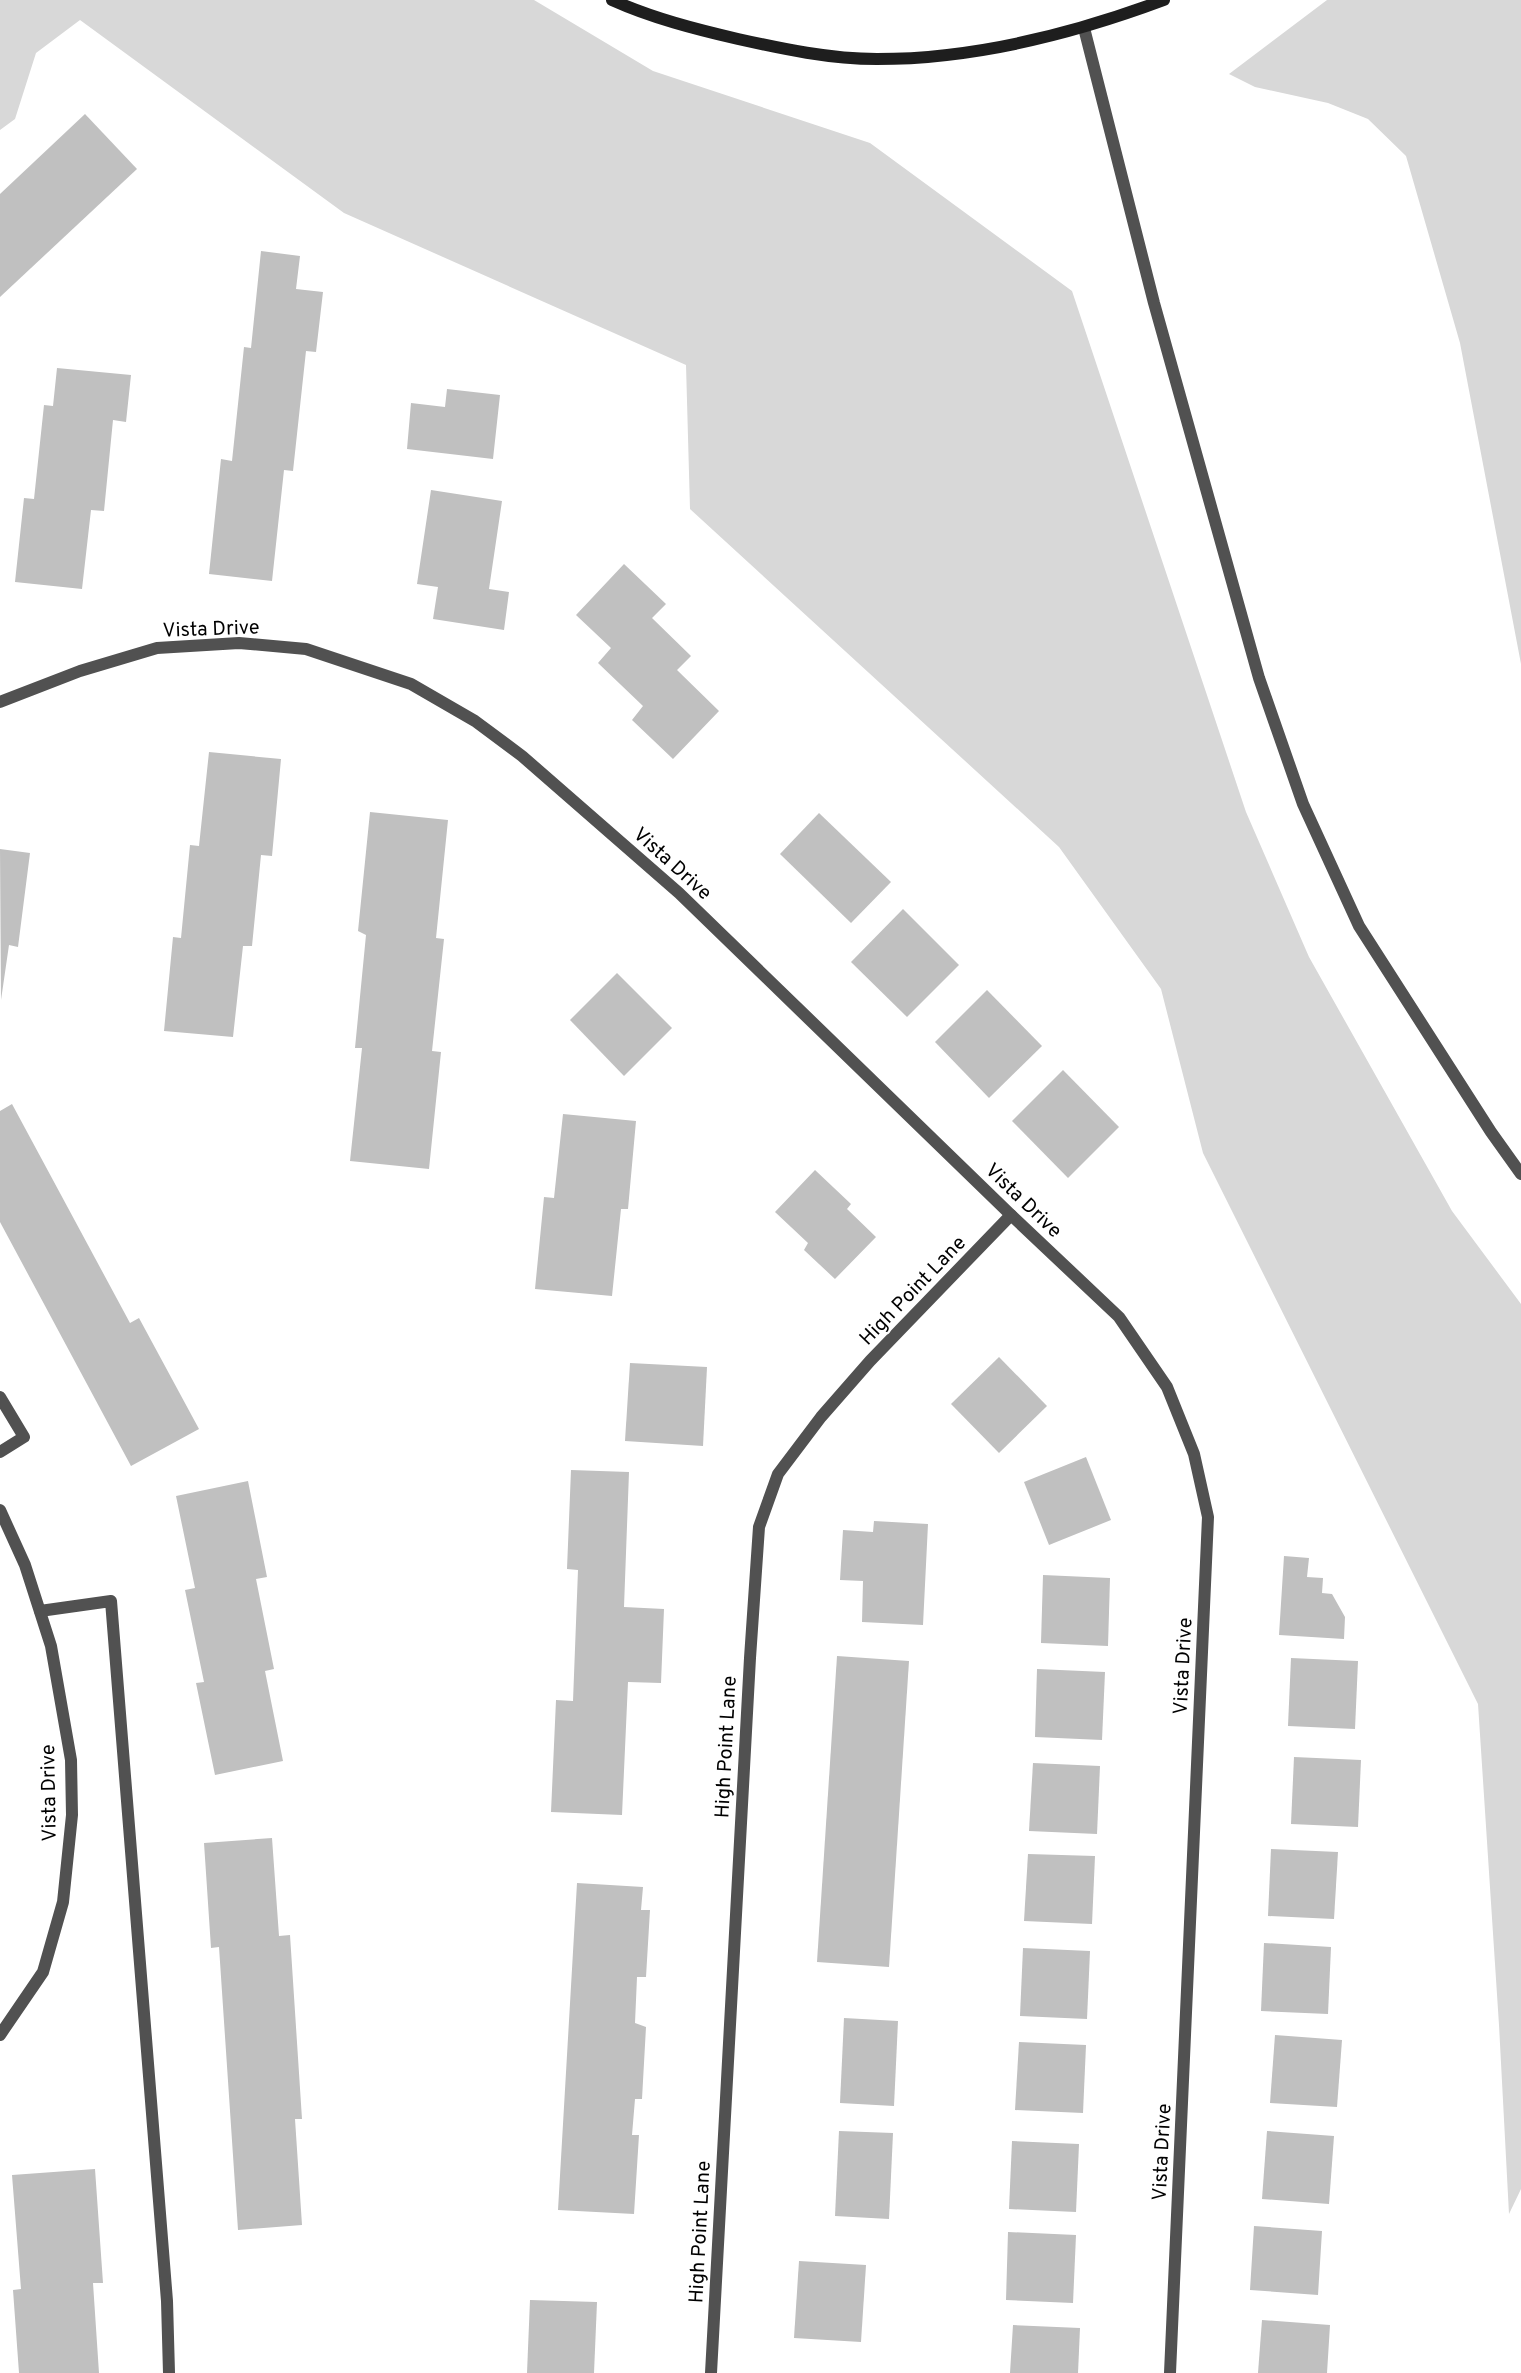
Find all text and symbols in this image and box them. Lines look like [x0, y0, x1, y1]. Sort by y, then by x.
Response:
street label: Vista Drive [162, 615, 260, 645]
street label: Vista Drive [627, 822, 717, 907]
street label: Vista Drive [979, 1158, 1067, 1245]
street label: High Point Lane [855, 1231, 972, 1352]
street label: Vista Drive [1168, 1617, 1200, 1715]
street label: High Point Lane [710, 1675, 744, 1819]
street label: Vista Drive [36, 1744, 64, 1842]
street label: Vista Drive [1147, 2103, 1179, 2201]
street label: High Point Lane [684, 2160, 718, 2304]

